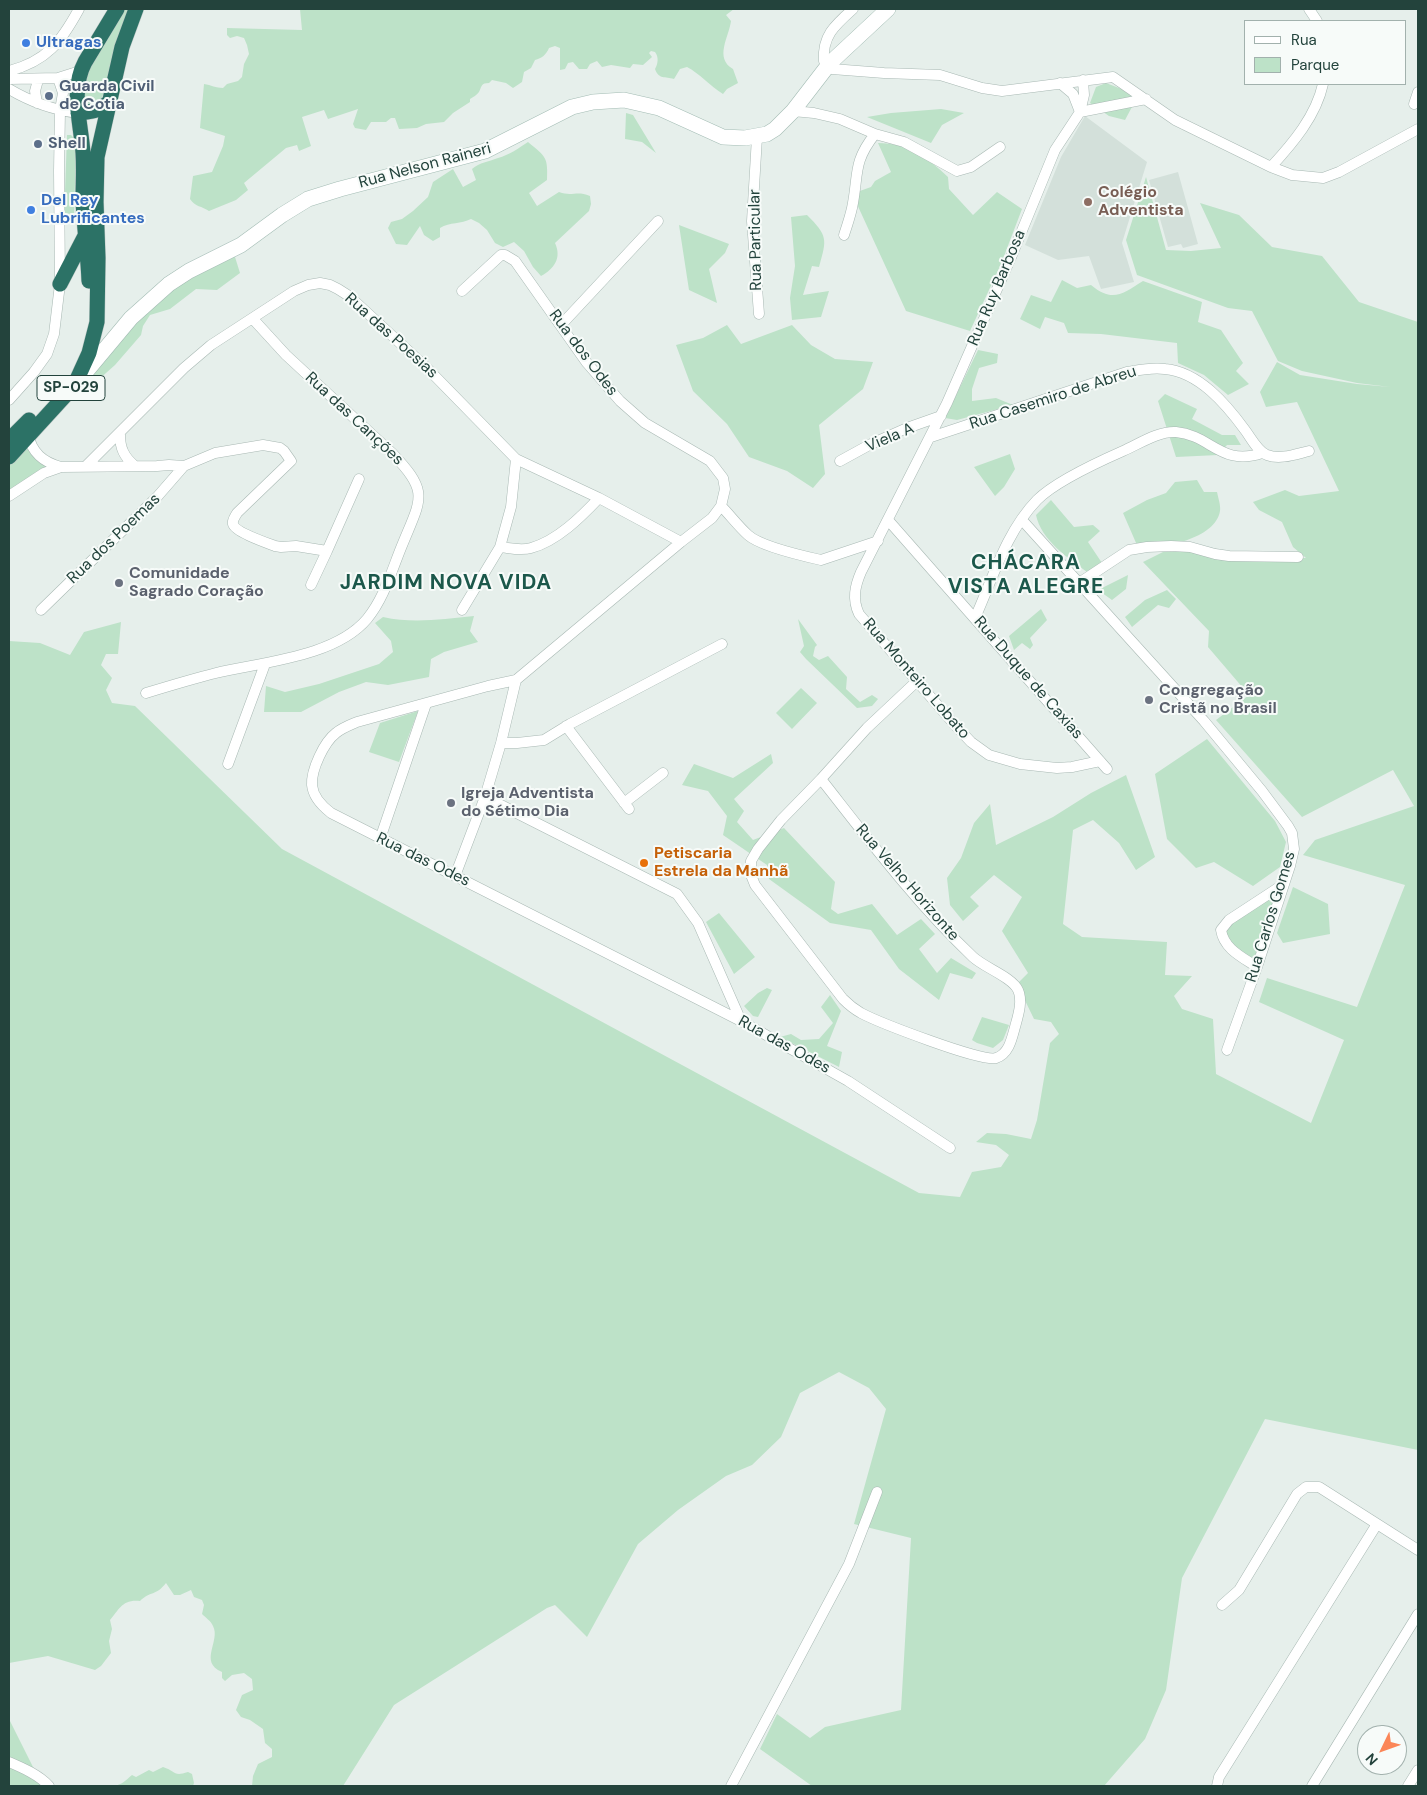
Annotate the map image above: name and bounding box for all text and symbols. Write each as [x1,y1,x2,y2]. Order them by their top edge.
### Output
legend [1244,20,1407,85]
text: Rua [1291,30,1317,50]
place label: Ultragas [36,33,102,53]
marker: Ultragas [20,37,32,49]
text: Parque [1291,55,1339,75]
place label: Guarda Civil de Cotia [59,77,155,115]
marker: Guarda Civil de Cotia [43,90,55,102]
place label: Shell [48,134,86,154]
marker: Shell [32,138,44,150]
street label: Rua Nelson Raineri [357,139,493,193]
place label: Colégio Adventista [1098,183,1184,221]
street label: Rua Particular [746,189,766,291]
place label: Del Rey Lubrificantes [41,191,145,229]
marker: Colégio Adventista [1082,196,1094,208]
marker: Del Rey Lubrificantes [25,204,37,216]
street label: Rua Ruy Barbosa [964,227,1030,349]
street label: Rua das Poesias [340,289,442,383]
street label: Rua dos Odes [544,306,622,400]
street label: Rua Casemiro de Abreu [967,362,1139,434]
street label: Rua das Canções [301,368,407,470]
road number: SP-029 [37,376,105,400]
street label: Viela A [863,419,917,457]
street label: Rua dos Poemas [64,490,164,588]
district label: CHÁCARA VISTA ALEGRE [946,550,1106,600]
place label: Comunidade Sagrado Coração [129,564,264,602]
district label: JARDIM NOVA VIDA [338,570,554,596]
marker: Comunidade Sagrado Coração [113,577,125,589]
street label: Rua Duque de Caxias [969,613,1087,743]
street label: Rua Monteiro Lobato [858,615,974,743]
place label: Congregação Cristã no Brasil [1159,681,1277,719]
marker: Congregação Cristã no Brasil [1143,694,1155,706]
place label: Igreja Adventista do Sétimo Dia [461,784,594,822]
marker: Igreja Adventista do Sétimo Dia [445,797,457,809]
street label: Rua Velho Horizonte [851,821,963,945]
street label: Rua das Odes [373,829,473,891]
place label: Petiscaria Estrela da Manhã [654,844,788,882]
street label: Rua Carlos Gomes [1242,849,1300,985]
marker: Petiscaria Estrela da Manhã [638,857,650,869]
street label: Rua das Odes [735,1012,833,1078]
north arrow [1357,1725,1407,1775]
text: N [1361,1750,1382,1769]

